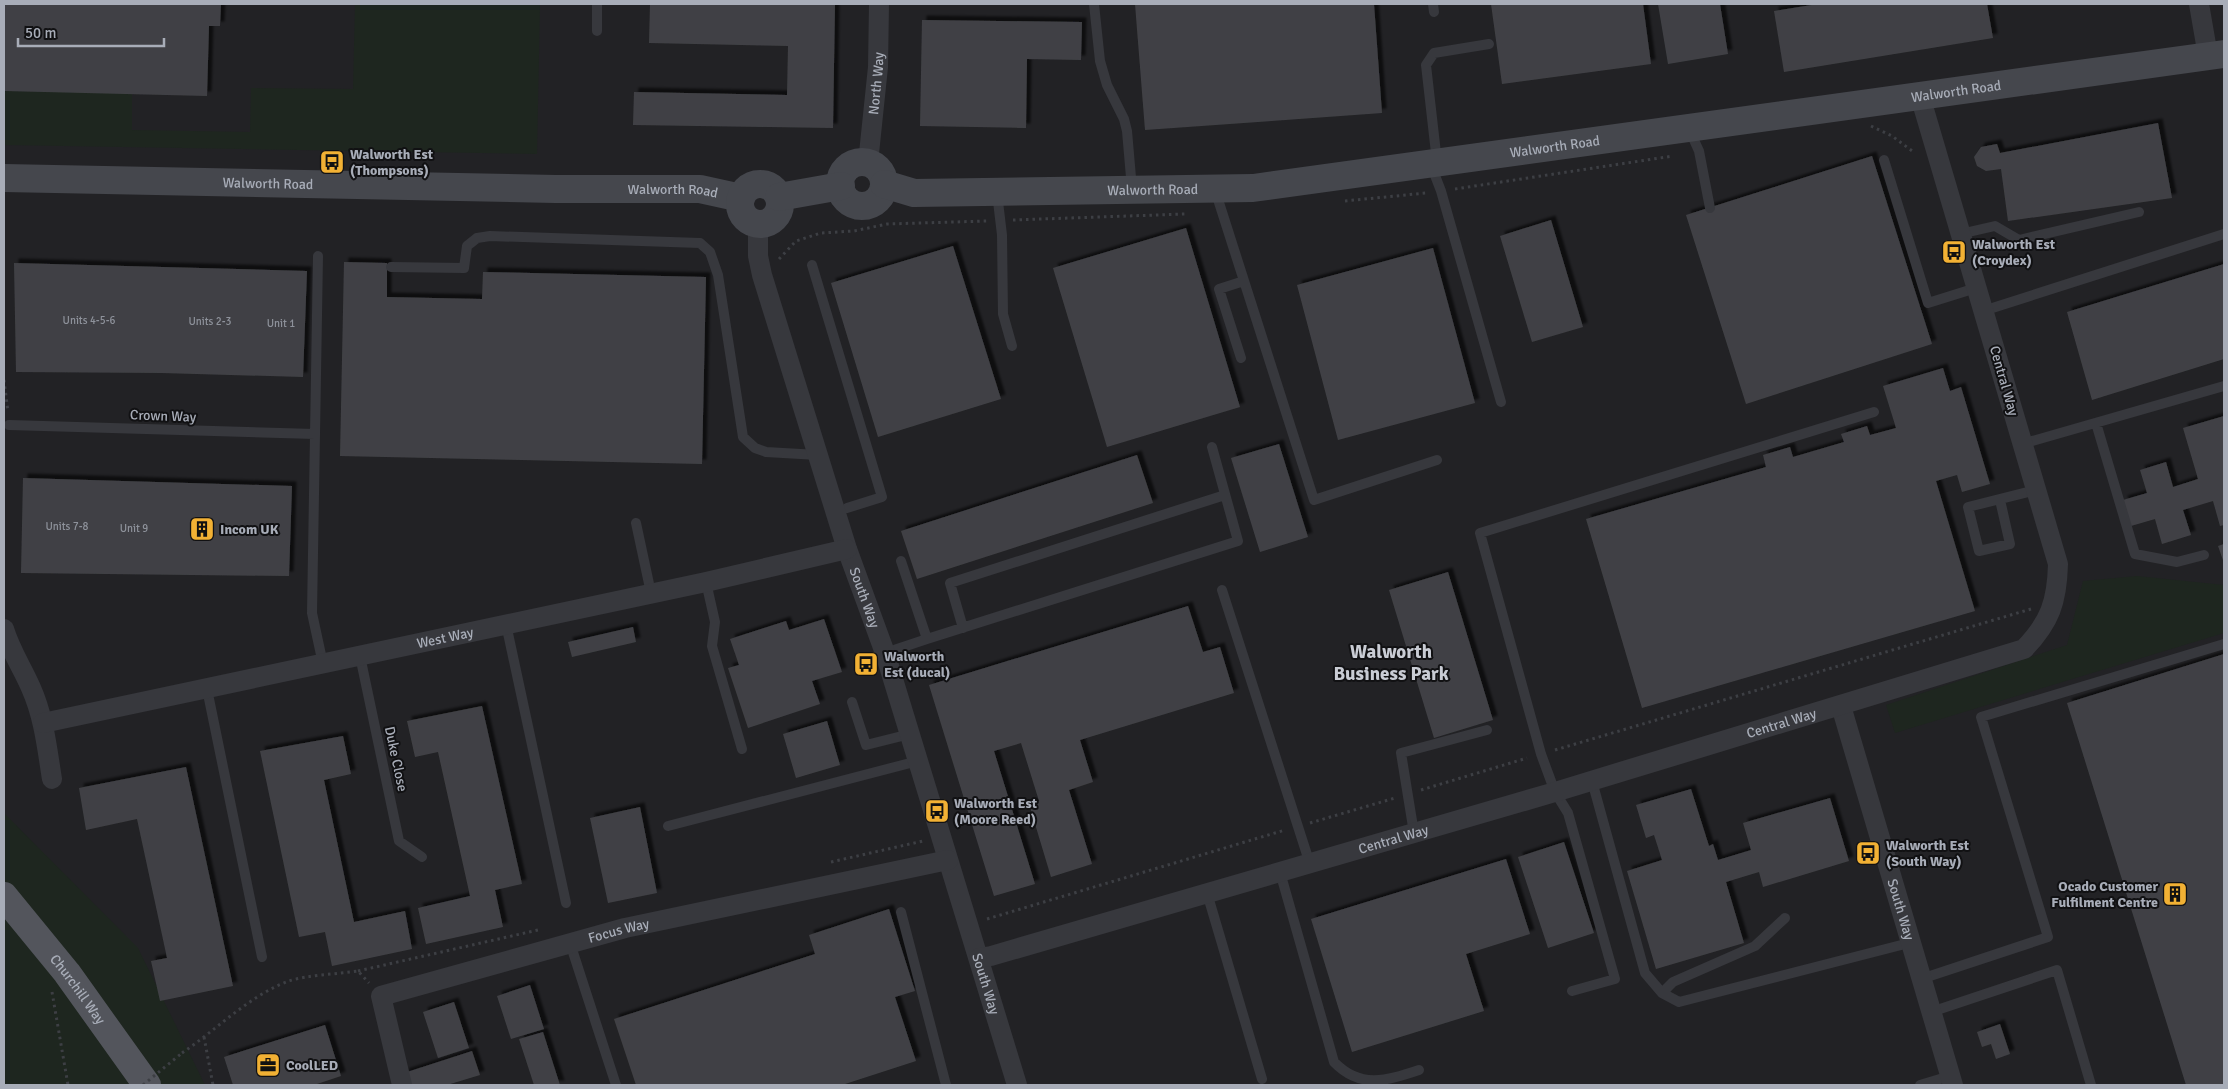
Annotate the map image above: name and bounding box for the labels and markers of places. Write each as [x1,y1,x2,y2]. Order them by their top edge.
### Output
place label: Walworth Est (Thompsons) [350,146,434,179]
bus stop icon: Walworth Est (Thompsons) [319,149,345,175]
place label: Walworth Est (Croydex) [1972,236,2056,269]
bus stop icon: Walworth Est (Croydex) [1941,239,1967,265]
building icon: Incom UK [189,516,215,542]
place label: Incom UK [220,521,279,538]
place label: Walworth Est (ducal) [884,648,950,681]
bus stop icon: Walworth Est (ducal) [853,651,879,677]
place label: Walworth Est (Moore Reed) [954,795,1038,828]
bus stop icon: Walworth Est (Moore Reed) [924,798,950,824]
place label: Walworth Est (South Way) [1886,837,1970,870]
bus stop icon: Walworth Est (South Way) [1855,840,1881,866]
place label: Ocado Customer Fulfilment Centre [2051,878,2158,911]
building icon: Ocado Customer Fulfilment Centre [2162,881,2188,907]
office icon: CoolLED [255,1052,281,1078]
place label: CoolLED [286,1057,338,1074]

